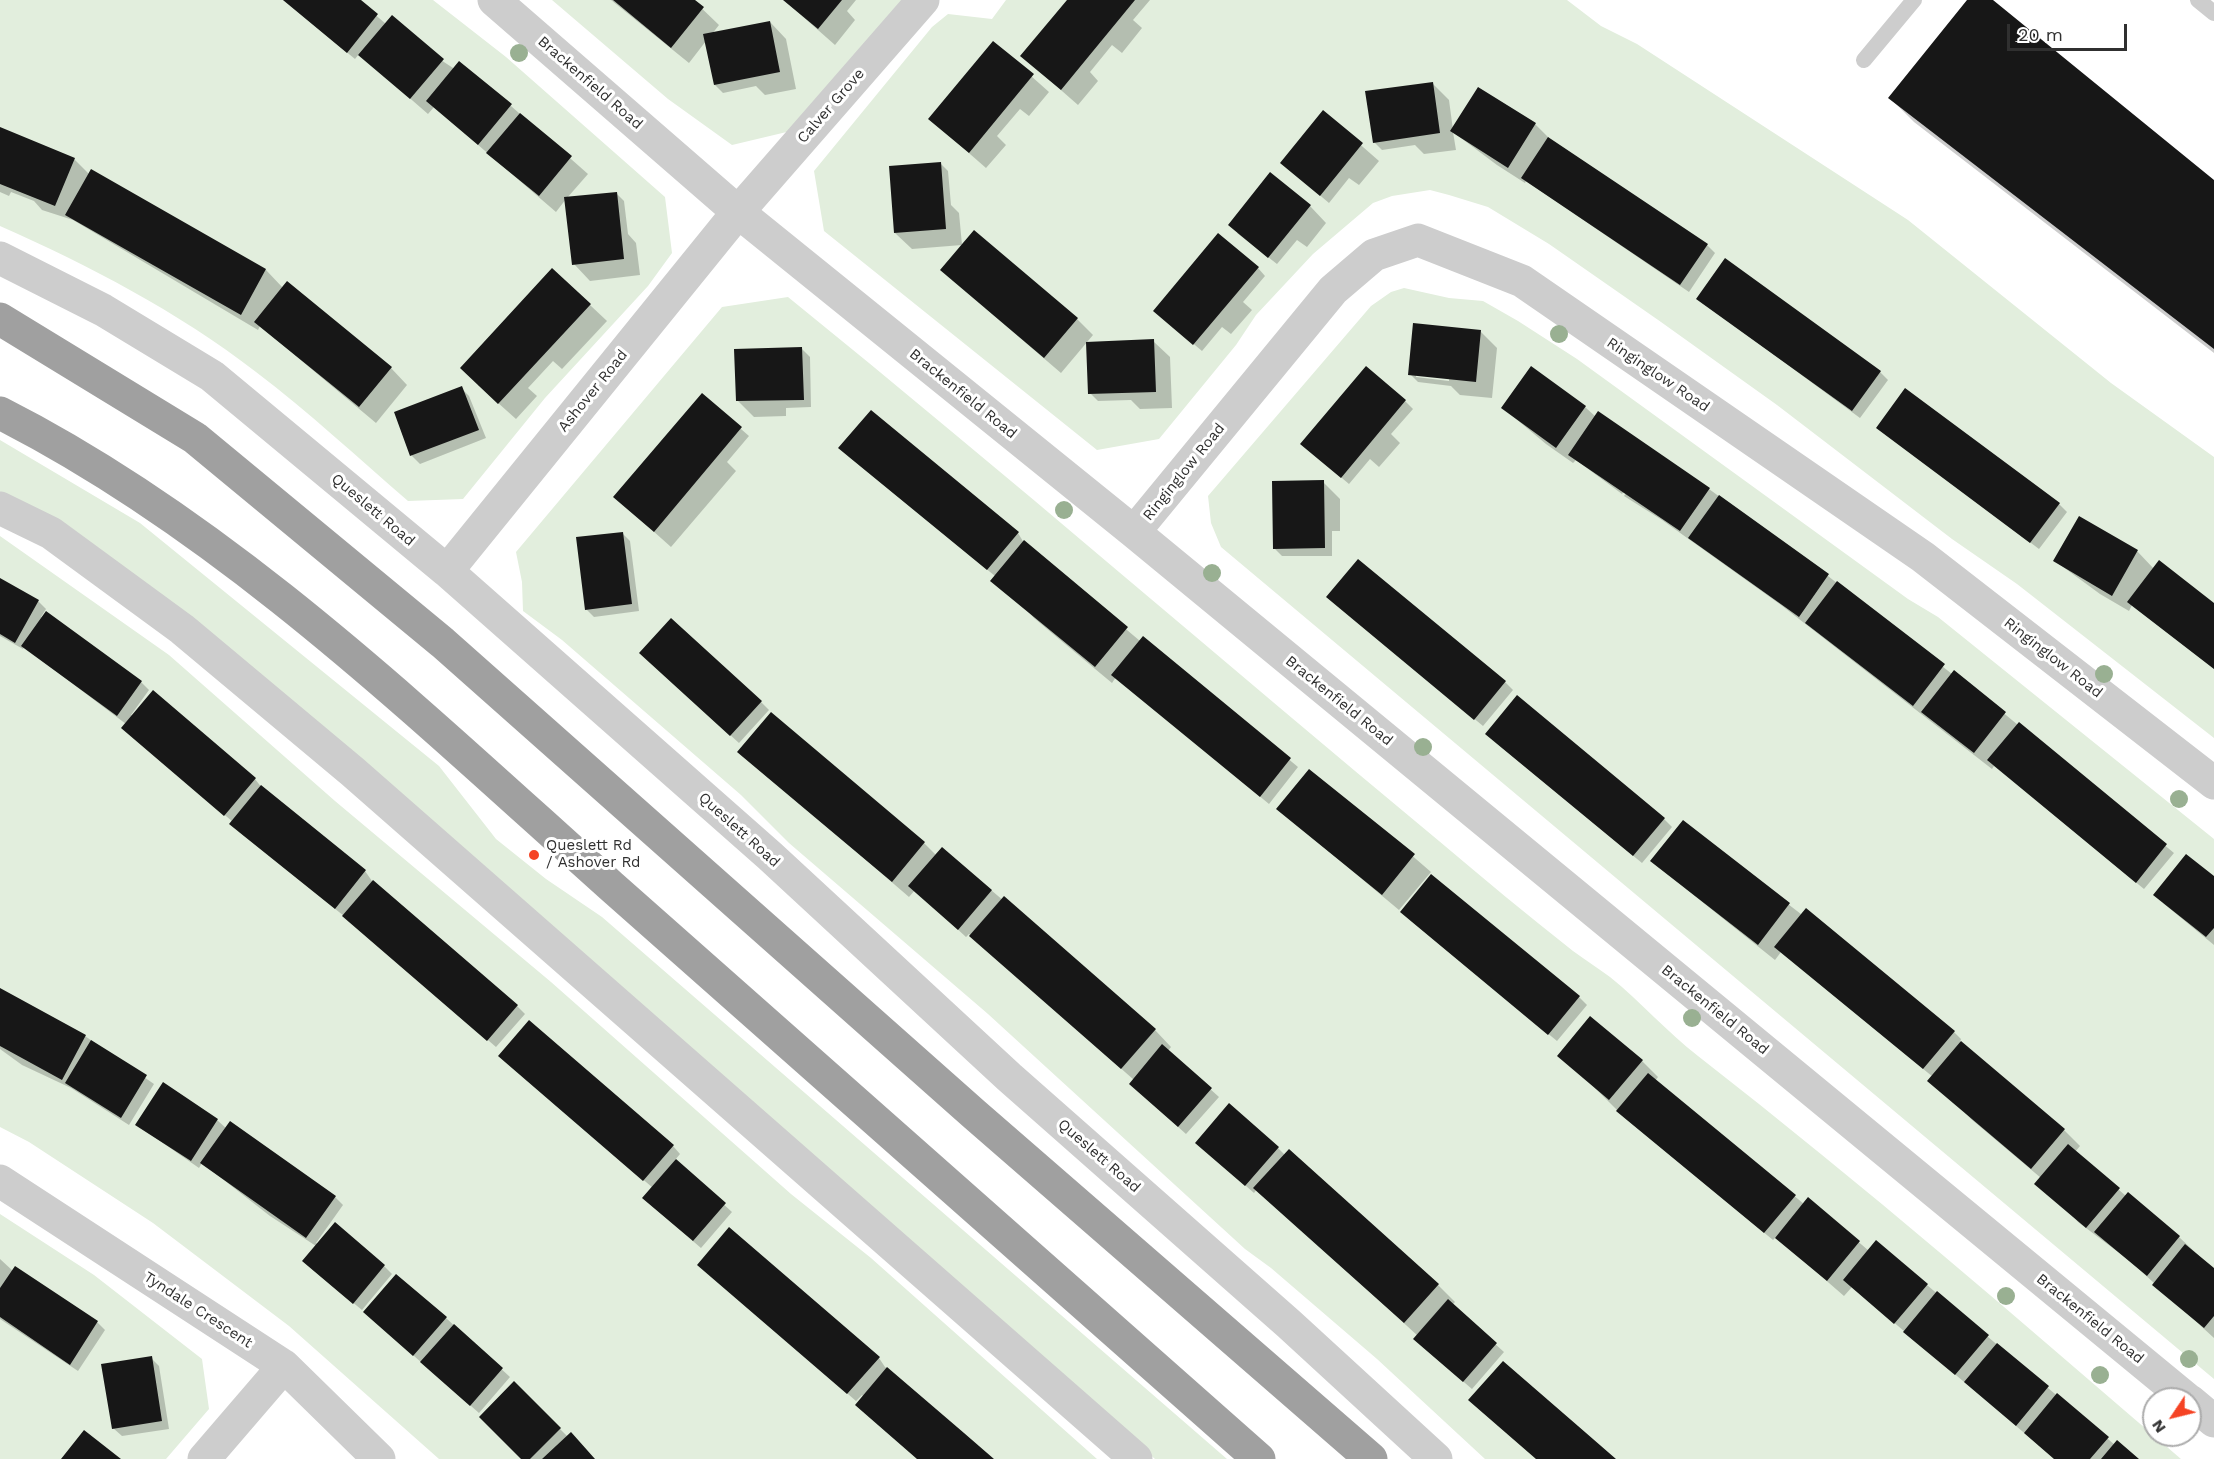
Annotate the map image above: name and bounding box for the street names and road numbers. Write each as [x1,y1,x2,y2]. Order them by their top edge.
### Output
street label: Brackenfield Road [534,33,646,133]
street label: Calver Grove [794,65,868,147]
street label: Ringinglow Road [1603,334,1713,416]
street label: Brackenfield Road [906,345,1020,443]
street label: Ashover Road [554,346,632,436]
street label: Ringinglow Road [1139,420,1229,524]
street label: Queslett Road [328,470,418,550]
street label: Ringinglow Road [2000,614,2106,702]
street label: Brackenfield Road [1282,652,1396,750]
street label: Queslett Road [695,789,783,871]
street label: Brackenfield Road [1658,961,1772,1059]
street label: Queslett Road [1054,1115,1144,1197]
street label: Tyndale Crescent [140,1268,256,1352]
street label: Brackenfield Road [2033,1270,2147,1368]

